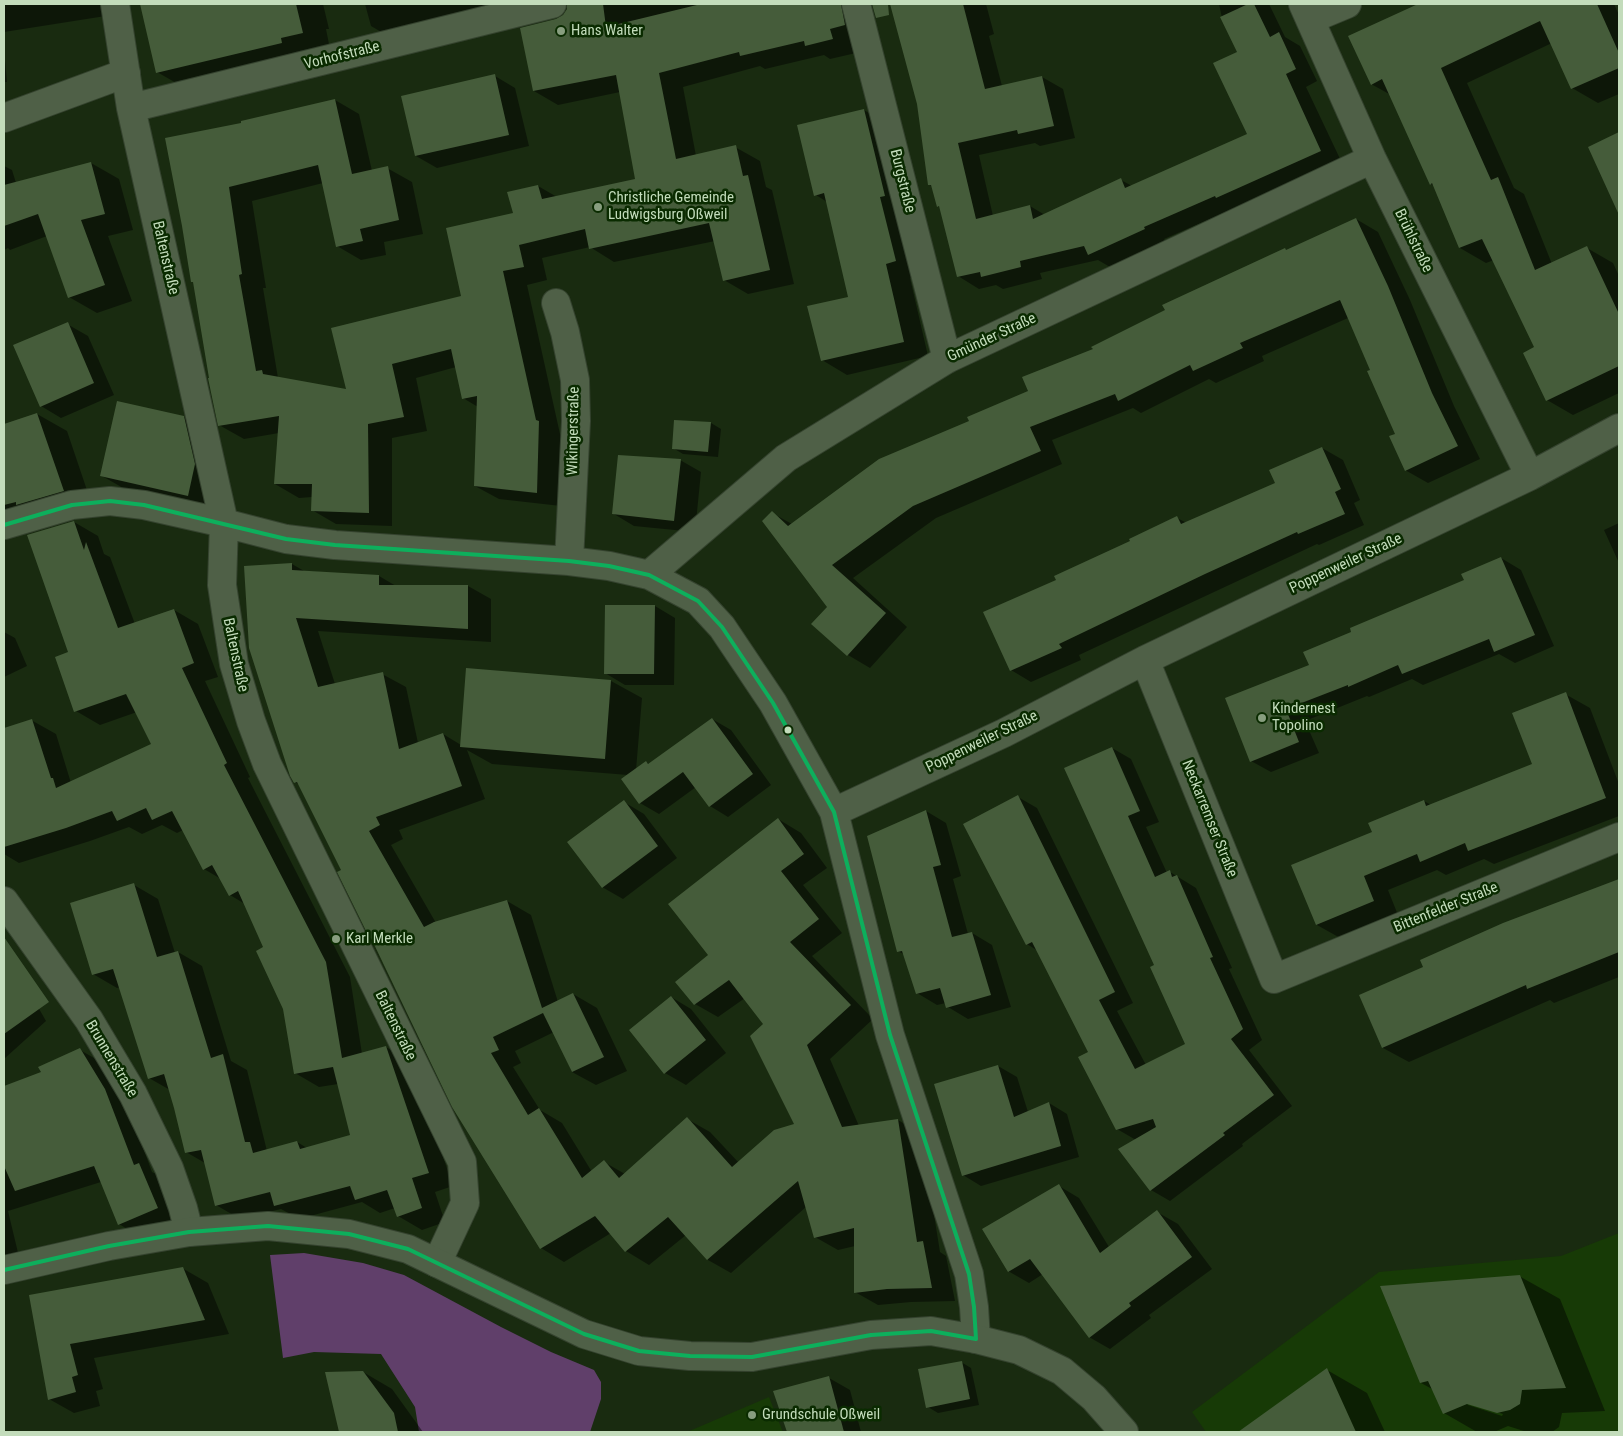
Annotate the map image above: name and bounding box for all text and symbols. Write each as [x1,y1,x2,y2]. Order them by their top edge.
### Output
place label: Hans Walter [571,22,643,40]
marker: Hans Walter [555,25,567,37]
street label: Vorhofstraße [302,38,382,74]
street label: Burgstraße [885,147,919,215]
place label: Christliche Gemeinde Ludwigsburg Oßweil [608,189,734,224]
marker: Christliche Gemeinde Ludwigsburg Oßweil [592,201,604,213]
street label: Brühlstraße [1390,206,1436,276]
street label: Baltenstraße [148,219,182,297]
street label: Gmünder Straße [945,310,1039,366]
street label: Wikingerstraße [564,386,584,476]
street label: Poppenweiler Straße [1287,530,1405,598]
street label: Baltenstraße [218,616,252,694]
place label: Kindernest Topolino [1272,700,1336,735]
street label: Poppenweiler Straße [923,707,1041,777]
marker: Kindernest Topolino [1256,712,1268,724]
unlabelled marker [783,725,793,735]
street label: Neckarremser Straße [1177,758,1241,880]
street label: Bittenfelder Straße [1391,879,1501,937]
place label: Karl Merkle [346,930,413,948]
marker: Karl Merkle [330,933,342,945]
street label: Baltenstraße [370,988,420,1064]
street label: Brunnenstraße [81,1017,141,1101]
place label: Grundschule Oßweil [762,1406,880,1424]
marker: Grundschule Oßweil [746,1409,758,1421]

